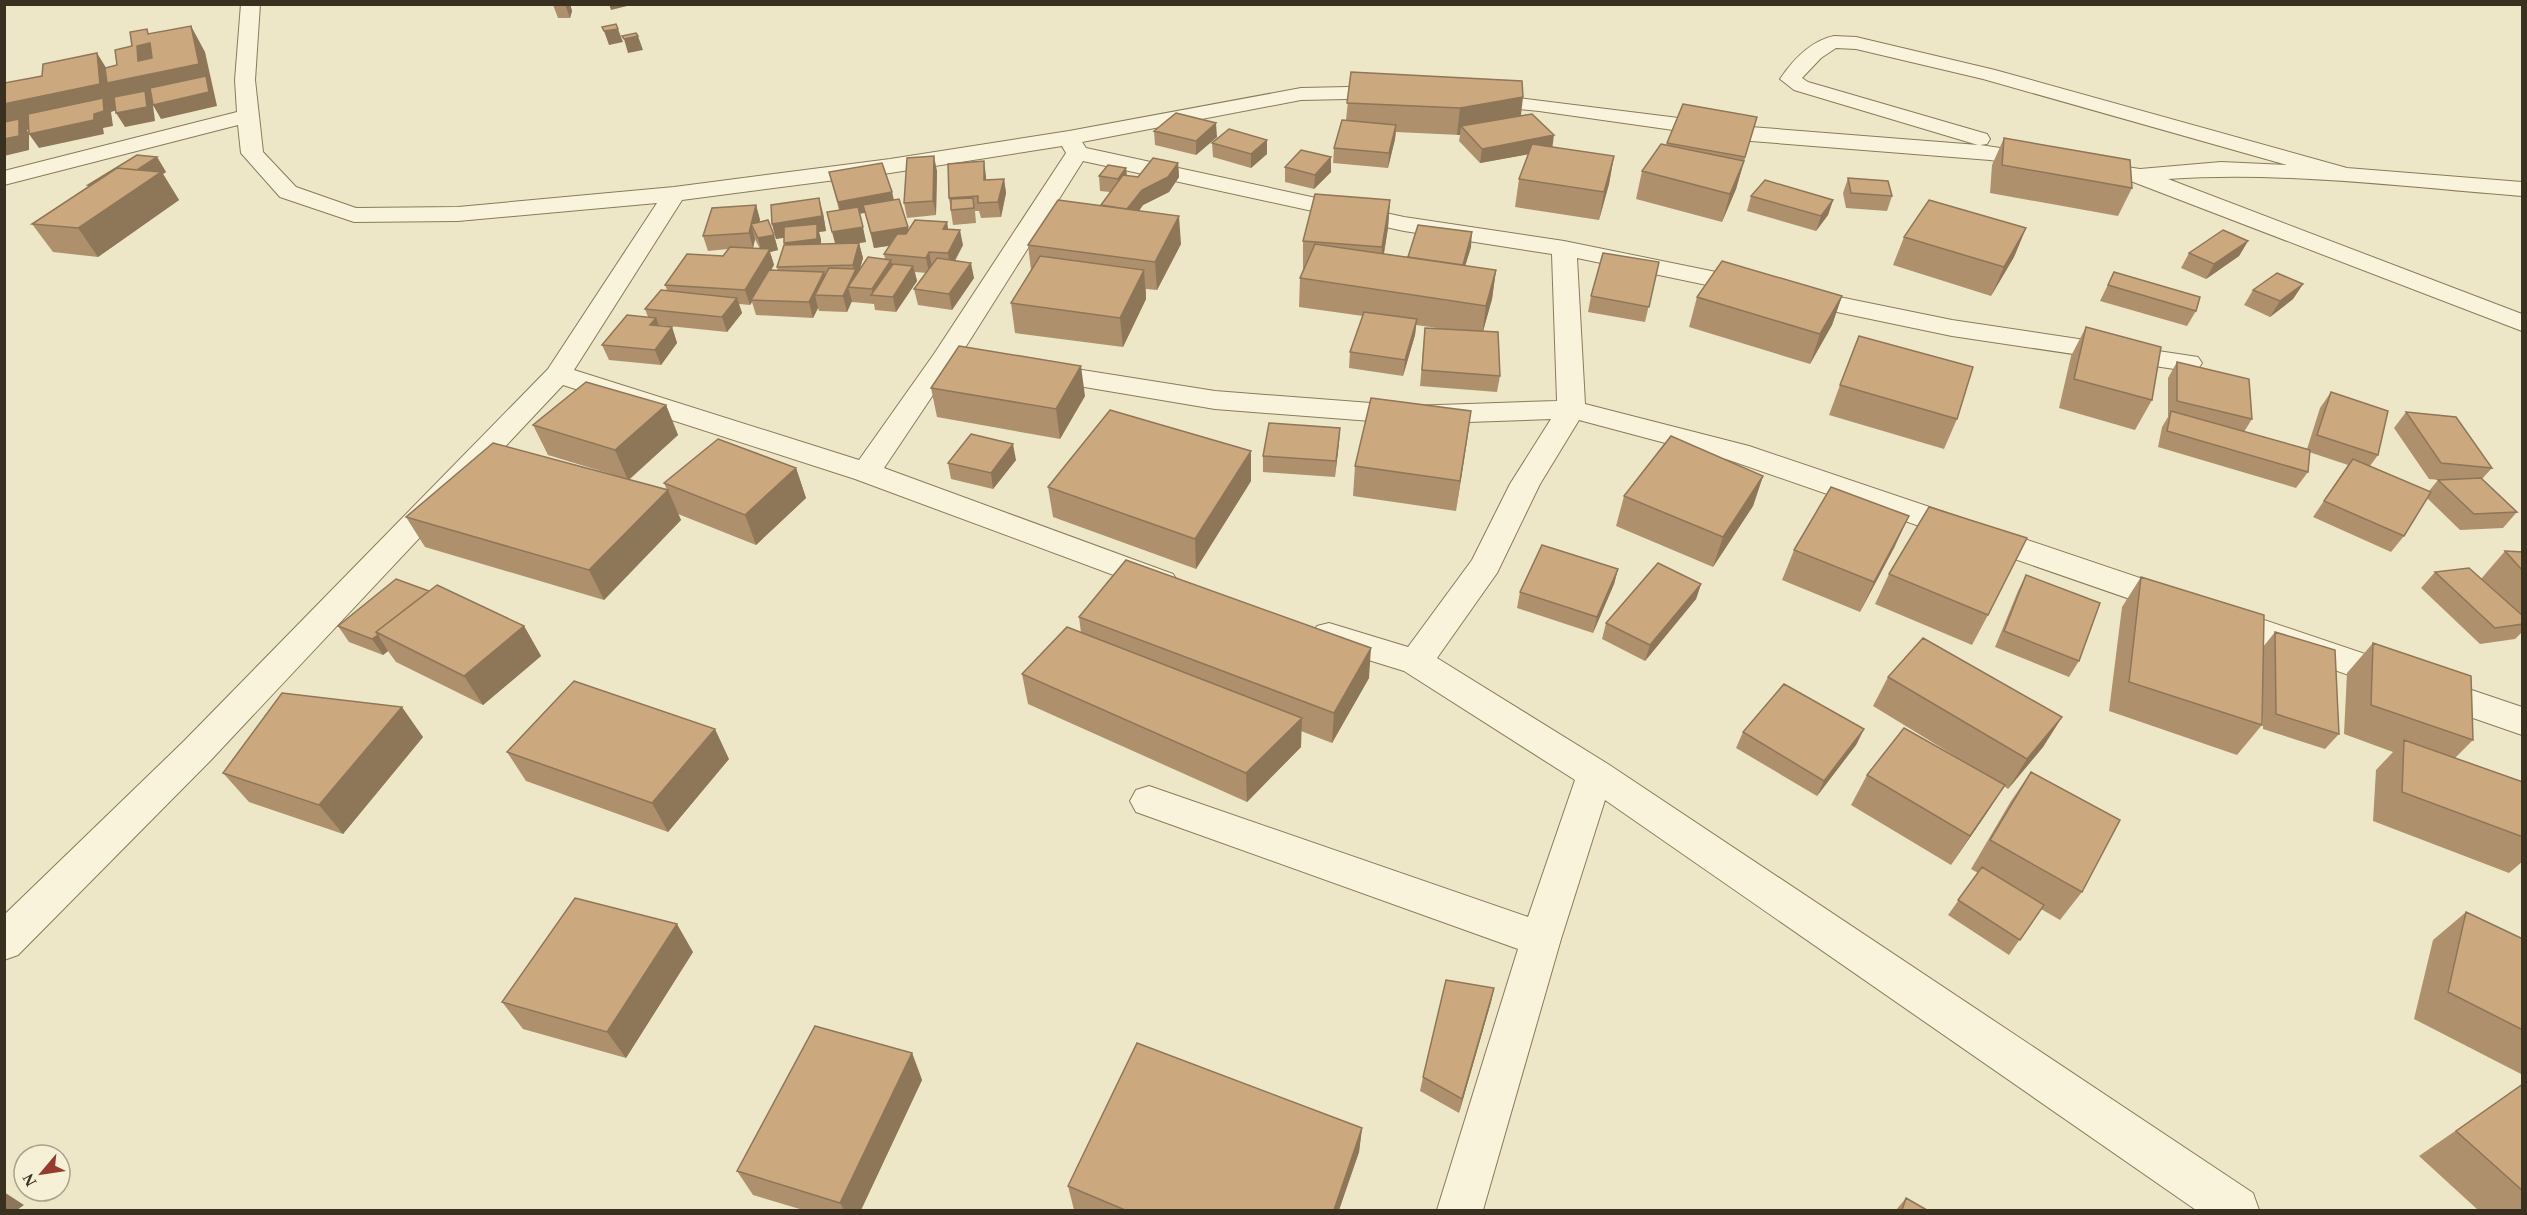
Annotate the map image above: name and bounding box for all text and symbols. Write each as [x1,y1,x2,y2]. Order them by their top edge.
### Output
north arrow [12,1143,72,1203]
text: N [19,1170,40,1189]

